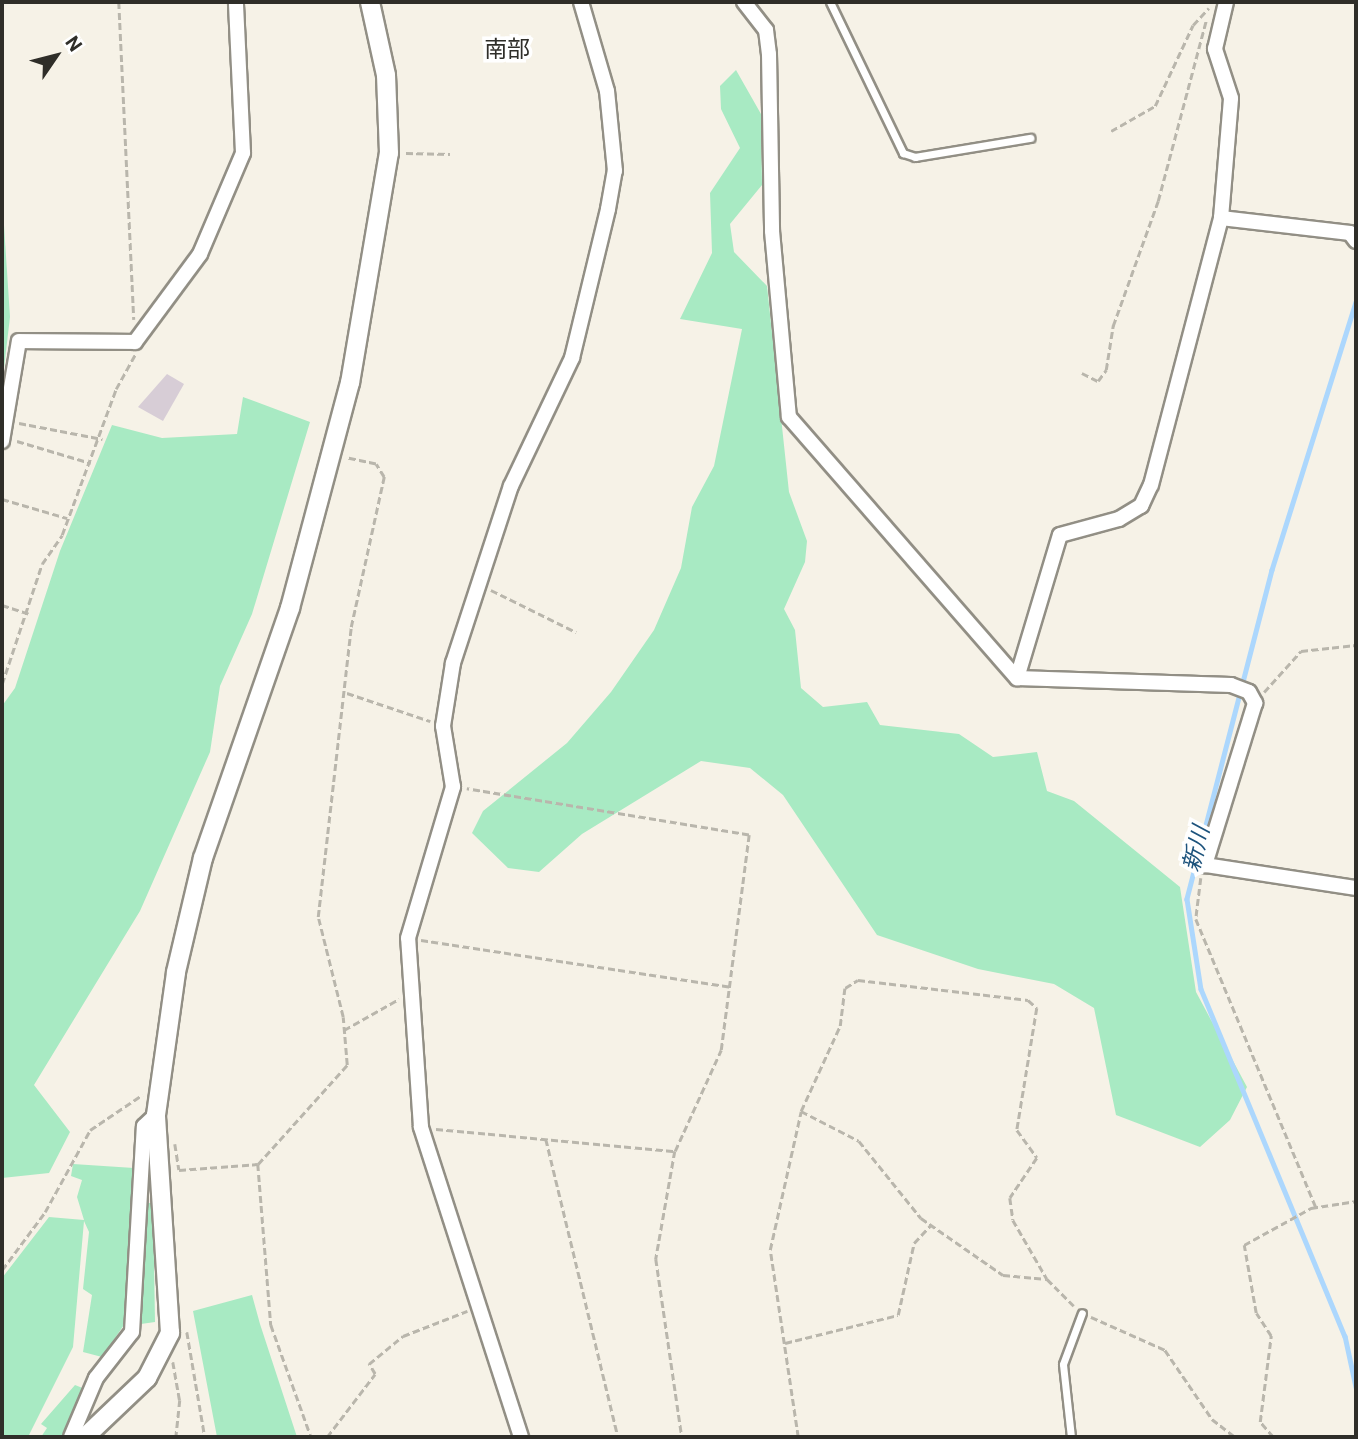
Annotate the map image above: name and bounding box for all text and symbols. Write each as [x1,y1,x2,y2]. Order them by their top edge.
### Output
north arrow [21,21,91,91]
text: N [60,32,87,56]
district label: 南部 [484,36,530,64]
water label: 新川 [1178,823,1216,875]

